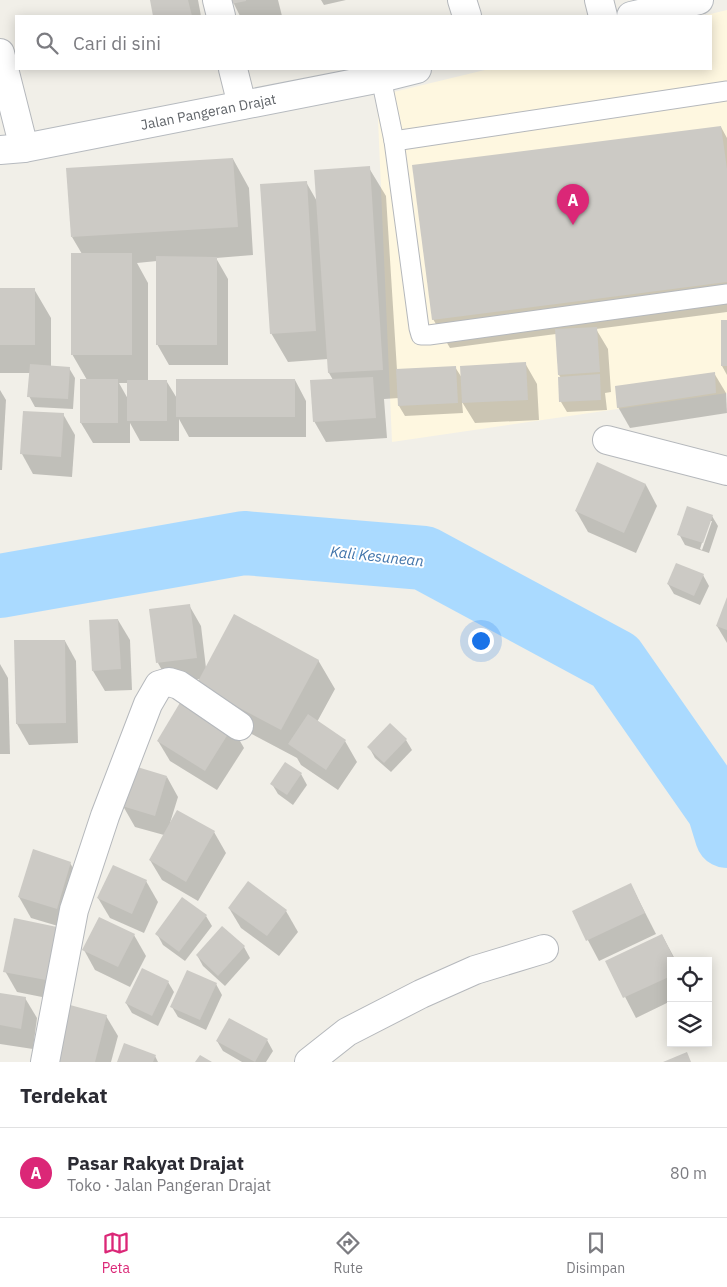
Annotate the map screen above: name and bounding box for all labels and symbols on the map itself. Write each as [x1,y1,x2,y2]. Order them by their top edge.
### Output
street label: Jalan Pangeran Drajat [139,90,278,134]
pin: A [557,184,589,225]
water label: Kali Kesunean [329,542,425,570]
your location [468,628,494,654]

